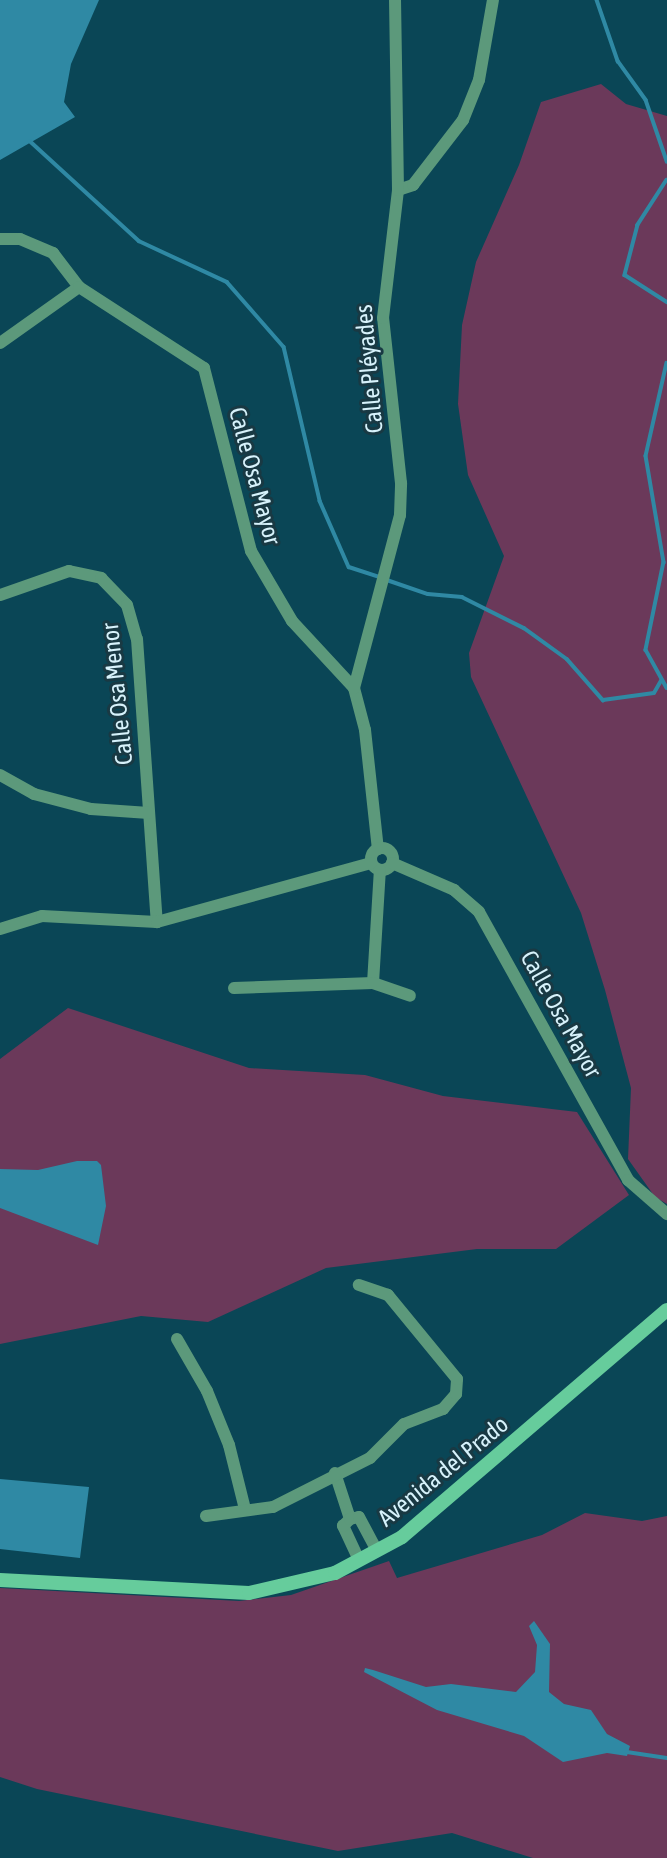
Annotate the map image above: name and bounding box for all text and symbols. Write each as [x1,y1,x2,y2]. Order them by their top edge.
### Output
street label: Calle Pléyades [349,304,389,434]
street label: Calle Osa Mayor [223,404,287,548]
street label: Calle Osa Menor [95,622,139,766]
street label: Calle Osa Mayor [514,945,608,1083]
street label: Avenida del Prado [372,1410,514,1532]

